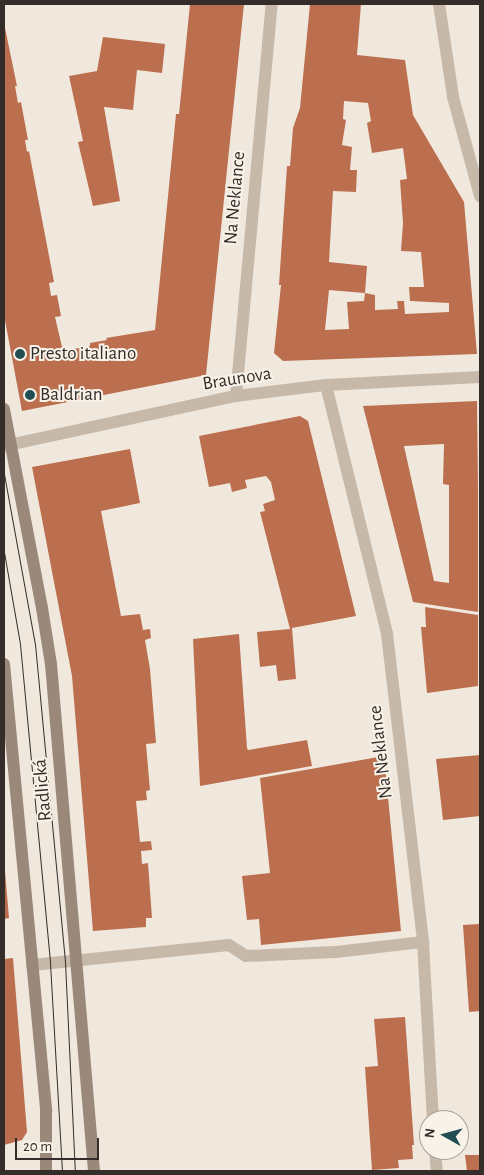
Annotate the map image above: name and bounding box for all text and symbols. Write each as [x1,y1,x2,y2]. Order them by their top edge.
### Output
street label: Na Neklance [220,150,250,246]
place label: Presto italiano [30,343,136,365]
marker: Presto italiano [14,348,26,360]
street label: Braunova [201,362,273,396]
place label: Baldrian [40,384,103,406]
marker: Baldrian [24,389,36,401]
street label: Na Neklance [364,704,398,800]
street label: Radlická [29,758,57,822]
north arrow [419,1110,469,1160]
scale bar [18,1128,101,1160]
text: N [423,1128,438,1139]
text: 20 m [23,1139,52,1154]

